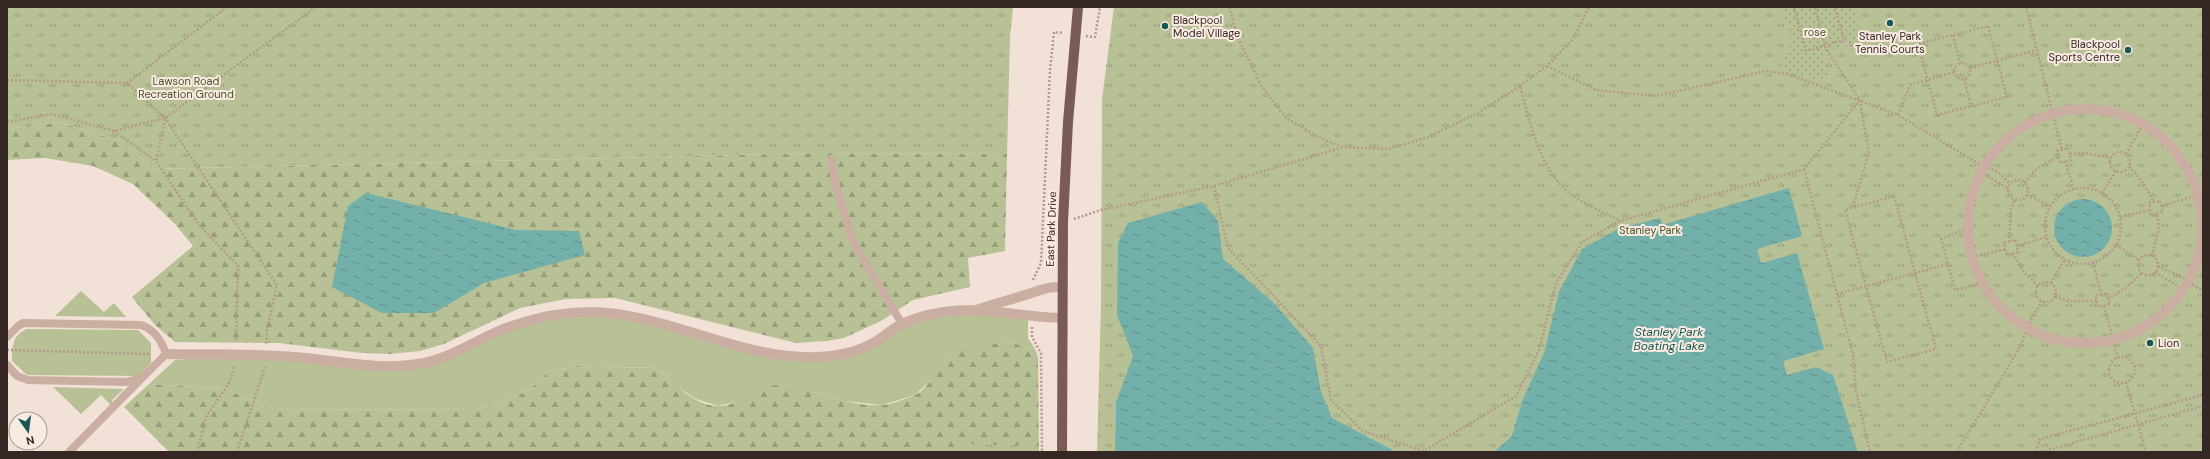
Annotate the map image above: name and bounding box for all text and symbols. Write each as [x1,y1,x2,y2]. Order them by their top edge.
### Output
place label: Blackpool Model Village [1173,13,1240,40]
marker: Stanley Park Tennis Courts [1885,18,1895,28]
marker: Blackpool Model Village [1160,21,1170,31]
park label: rose [1804,25,1826,39]
place label: Stanley Park Tennis Courts [1855,29,1925,56]
place label: Blackpool Sports Centre [2049,37,2120,64]
marker: Blackpool Sports Centre [2123,45,2133,55]
park label: Lawson Road Recreation Ground [138,74,234,101]
street label: East Park Drive [1043,191,1059,267]
park label: Stanley Park [1619,223,1682,237]
water label: Stanley Park Boating Lake [1633,324,1705,354]
place label: Lion [2158,336,2179,350]
marker: Lion [2145,338,2155,348]
north arrow [8,411,48,451]
text: N [25,433,36,448]

